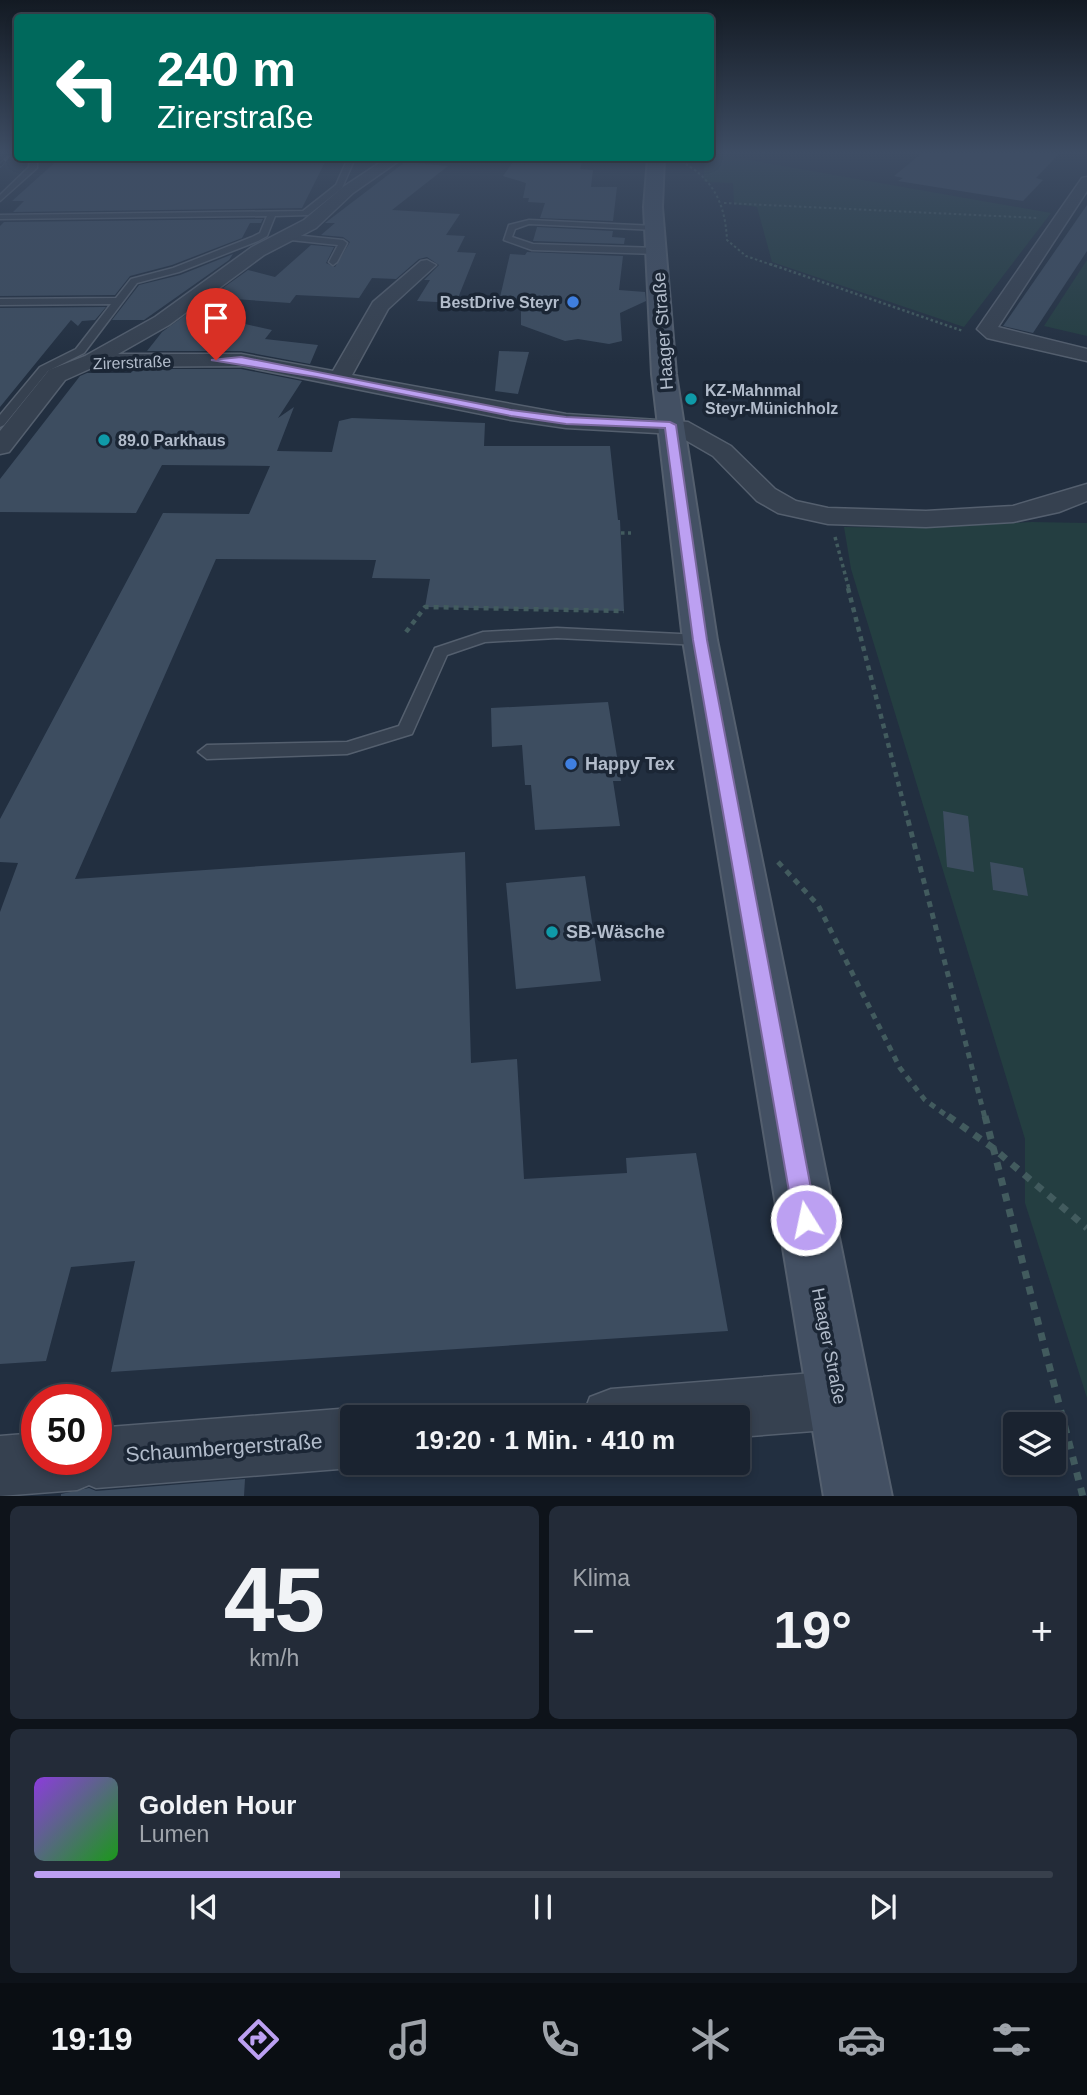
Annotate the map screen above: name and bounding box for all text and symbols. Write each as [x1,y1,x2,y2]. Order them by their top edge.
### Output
icon: left [42,42,133,133]
text: 240 m [157,42,296,96]
text: Zirerstraße [157,99,313,135]
street label: Haager Straße [649,271,677,391]
pin [186,288,246,360]
place label: BestDrive Steyr [440,294,559,311]
marker: BestDrive Steyr [565,294,581,310]
icon: arrive [197,299,235,337]
street label: Zirerstraße [93,353,172,372]
place label: KZ-Mahnmal Steyr-Münichholz [705,382,838,417]
marker: KZ-Mahnmal Steyr-Münichholz [683,391,699,407]
marker: 89.0 Parkhaus [96,432,112,448]
place label: 89.0 Parkhaus [118,432,226,449]
place label: Happy Tex [585,754,675,774]
marker: Happy Tex [563,756,579,772]
place label: SB-Wäsche [566,922,665,942]
marker: SB-Wäsche [544,924,560,940]
position arrow [769,1183,843,1257]
street label: Haager Straße [808,1286,850,1406]
speed limit sign: 50 [21,1384,112,1475]
map controls [1003,1412,1066,1475]
button: layers [1003,1412,1066,1475]
text: 19:20 · 1 Min. · 410 m [415,1425,675,1455]
street label: Schaumbergerstraße [125,1429,323,1466]
text: 45 [224,1549,325,1650]
text: Klima [573,1565,630,1591]
text: 19° [773,1601,852,1659]
text: − [573,1610,595,1652]
text: + [1031,1610,1053,1652]
text: km/h [249,1645,299,1671]
text: Golden Hour [139,1790,296,1820]
text: Lumen [139,1821,209,1847]
icon: previous [185,1888,223,1926]
icon: pause [524,1888,562,1926]
icon: next [864,1888,902,1926]
icon: directions [234,2015,283,2064]
icon: music [385,2015,434,2064]
icon: phone [535,2015,584,2064]
icon: climate [686,2015,735,2064]
icon: car [837,2015,886,2064]
icon: filters [987,2015,1036,2064]
text: 19:19 [51,2021,133,2057]

